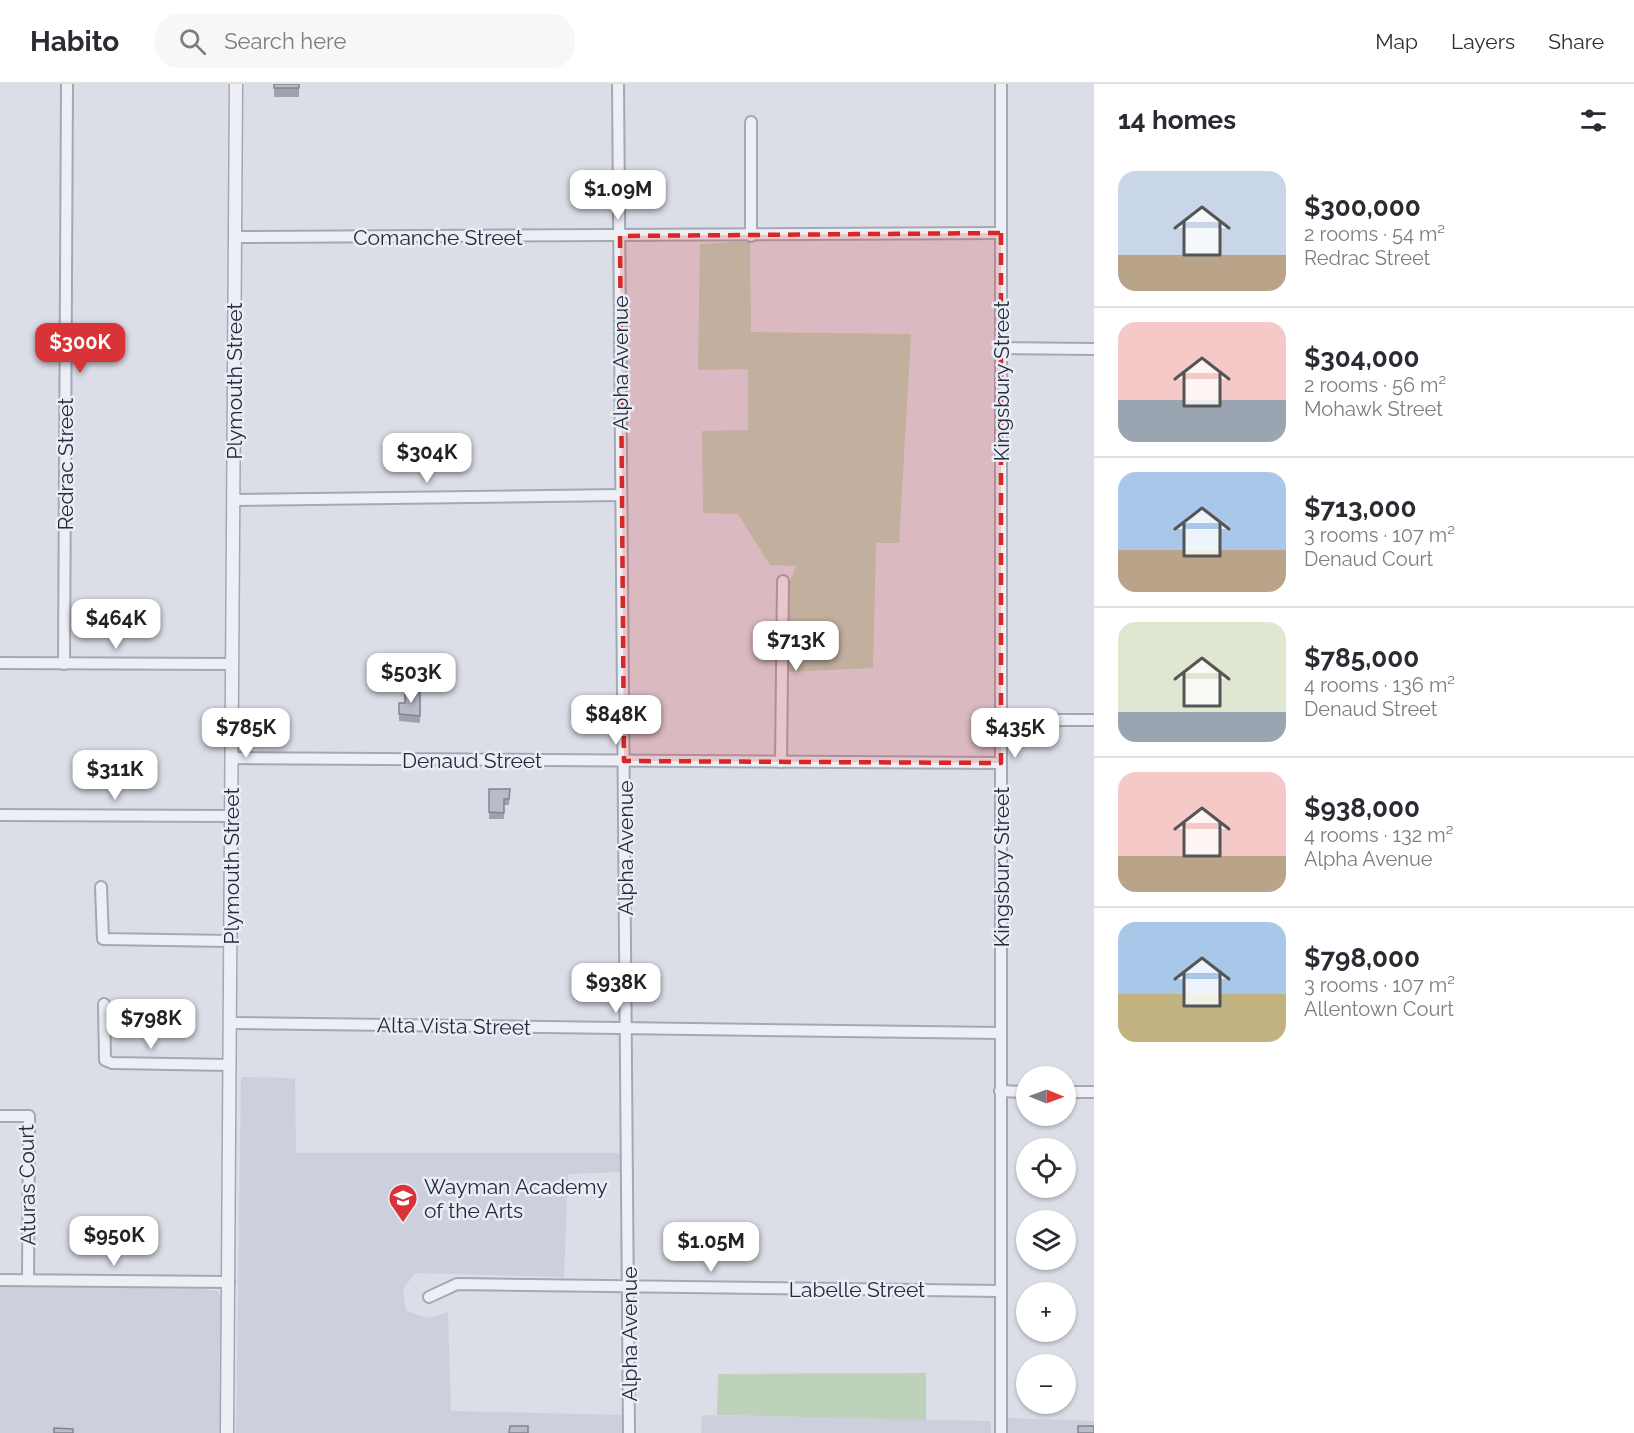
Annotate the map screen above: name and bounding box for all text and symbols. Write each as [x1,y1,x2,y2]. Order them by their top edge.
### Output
search box [155,14,575,68]
text: Habito [30,25,119,58]
icon: search [176,25,209,58]
text: Search here [224,28,346,54]
text: Map [1375,29,1418,54]
text: Layers [1451,29,1515,54]
text: Share [1548,29,1604,54]
icon: filters [1577,104,1610,137]
text: 14 homes [1118,105,1236,135]
pin: $1.09M [569,170,667,221]
text: $1.09M [584,177,652,201]
text: $300,000 [1304,192,1421,222]
icon: home [1166,195,1238,267]
text: 2 rooms · 54 m² [1304,222,1445,246]
street label: Comanche Street [353,225,523,250]
text: Redrac Street [1304,246,1430,270]
street label: Alpha Avenue [608,296,633,430]
street label: Kingsbury Street [989,301,1014,461]
street label: Plymouth Street [222,303,247,459]
pin: $300K [38,323,122,374]
text: $300K [49,330,111,354]
text: $304,000 [1304,343,1420,373]
icon: home [1166,346,1238,418]
text: 2 rooms · 56 m² [1304,373,1446,397]
text: Mohawk Street [1304,397,1443,421]
street label: Redrac Street [53,398,78,530]
pin: $304K [385,433,469,484]
text: $304K [397,440,457,464]
text: $713,000 [1304,493,1416,523]
icon: home [1166,496,1238,568]
text: 3 rooms · 107 m² [1304,523,1455,547]
text: Denaud Court [1304,547,1433,571]
pin: $464K [74,599,158,650]
text: $464K [85,606,147,630]
pin: $713K [754,621,838,672]
text: $713K [767,628,825,652]
text: $785,000 [1304,643,1419,673]
icon: home [1166,646,1238,718]
pin: $503K [369,653,453,704]
text: $503K [381,660,441,684]
text: 4 rooms · 136 m² [1304,673,1455,697]
pin: $848K [574,695,658,746]
text: Denaud Street [1304,697,1437,721]
text: $848K [585,702,647,726]
pin: $785K [204,708,288,759]
pin: $435K [973,708,1057,759]
text: $785K [216,715,276,739]
text: $435K [985,715,1045,739]
street label: Denaud Street [402,748,542,773]
pin: $311K [73,750,157,801]
text: $311K [87,757,143,781]
street label: Alpha Avenue [613,781,638,915]
street label: Kingsbury Street [989,787,1014,947]
street label: Plymouth Street [219,788,244,944]
text: $938,000 [1304,793,1420,823]
icon: home [1166,796,1238,868]
text: 4 rooms · 132 m² [1304,823,1453,847]
text: Alpha Avenue [1304,847,1433,871]
text: $798,000 [1304,943,1420,973]
icon: home [1166,946,1238,1018]
pin: $938K [574,963,658,1014]
text: $938K [585,970,647,994]
text: 3 rooms · 107 m² [1304,973,1455,997]
text: Allentown Court [1304,997,1454,1021]
pin: $798K [109,999,193,1050]
text: $798K [120,1006,182,1030]
street label: Alta Vista Street [377,1012,531,1040]
north arrow [1016,1066,1076,1126]
map controls [1016,1066,1076,1414]
street label: Aturas Court [13,1124,41,1246]
button: locate [1016,1138,1076,1198]
place label: Wayman Academy of the Arts [424,1174,608,1223]
school or university icon: Wayman Academy of the Arts [387,1182,419,1224]
button: layers [1016,1210,1076,1270]
pin: $950K [72,1216,156,1267]
pin: $1.05M [662,1222,760,1273]
text: $950K [83,1223,145,1247]
text: $1.05M [677,1229,745,1253]
street label: Alpha Avenue [617,1267,642,1401]
street label: Labelle Street [789,1277,925,1302]
button: + [1016,1282,1076,1342]
button: − [1016,1354,1076,1414]

